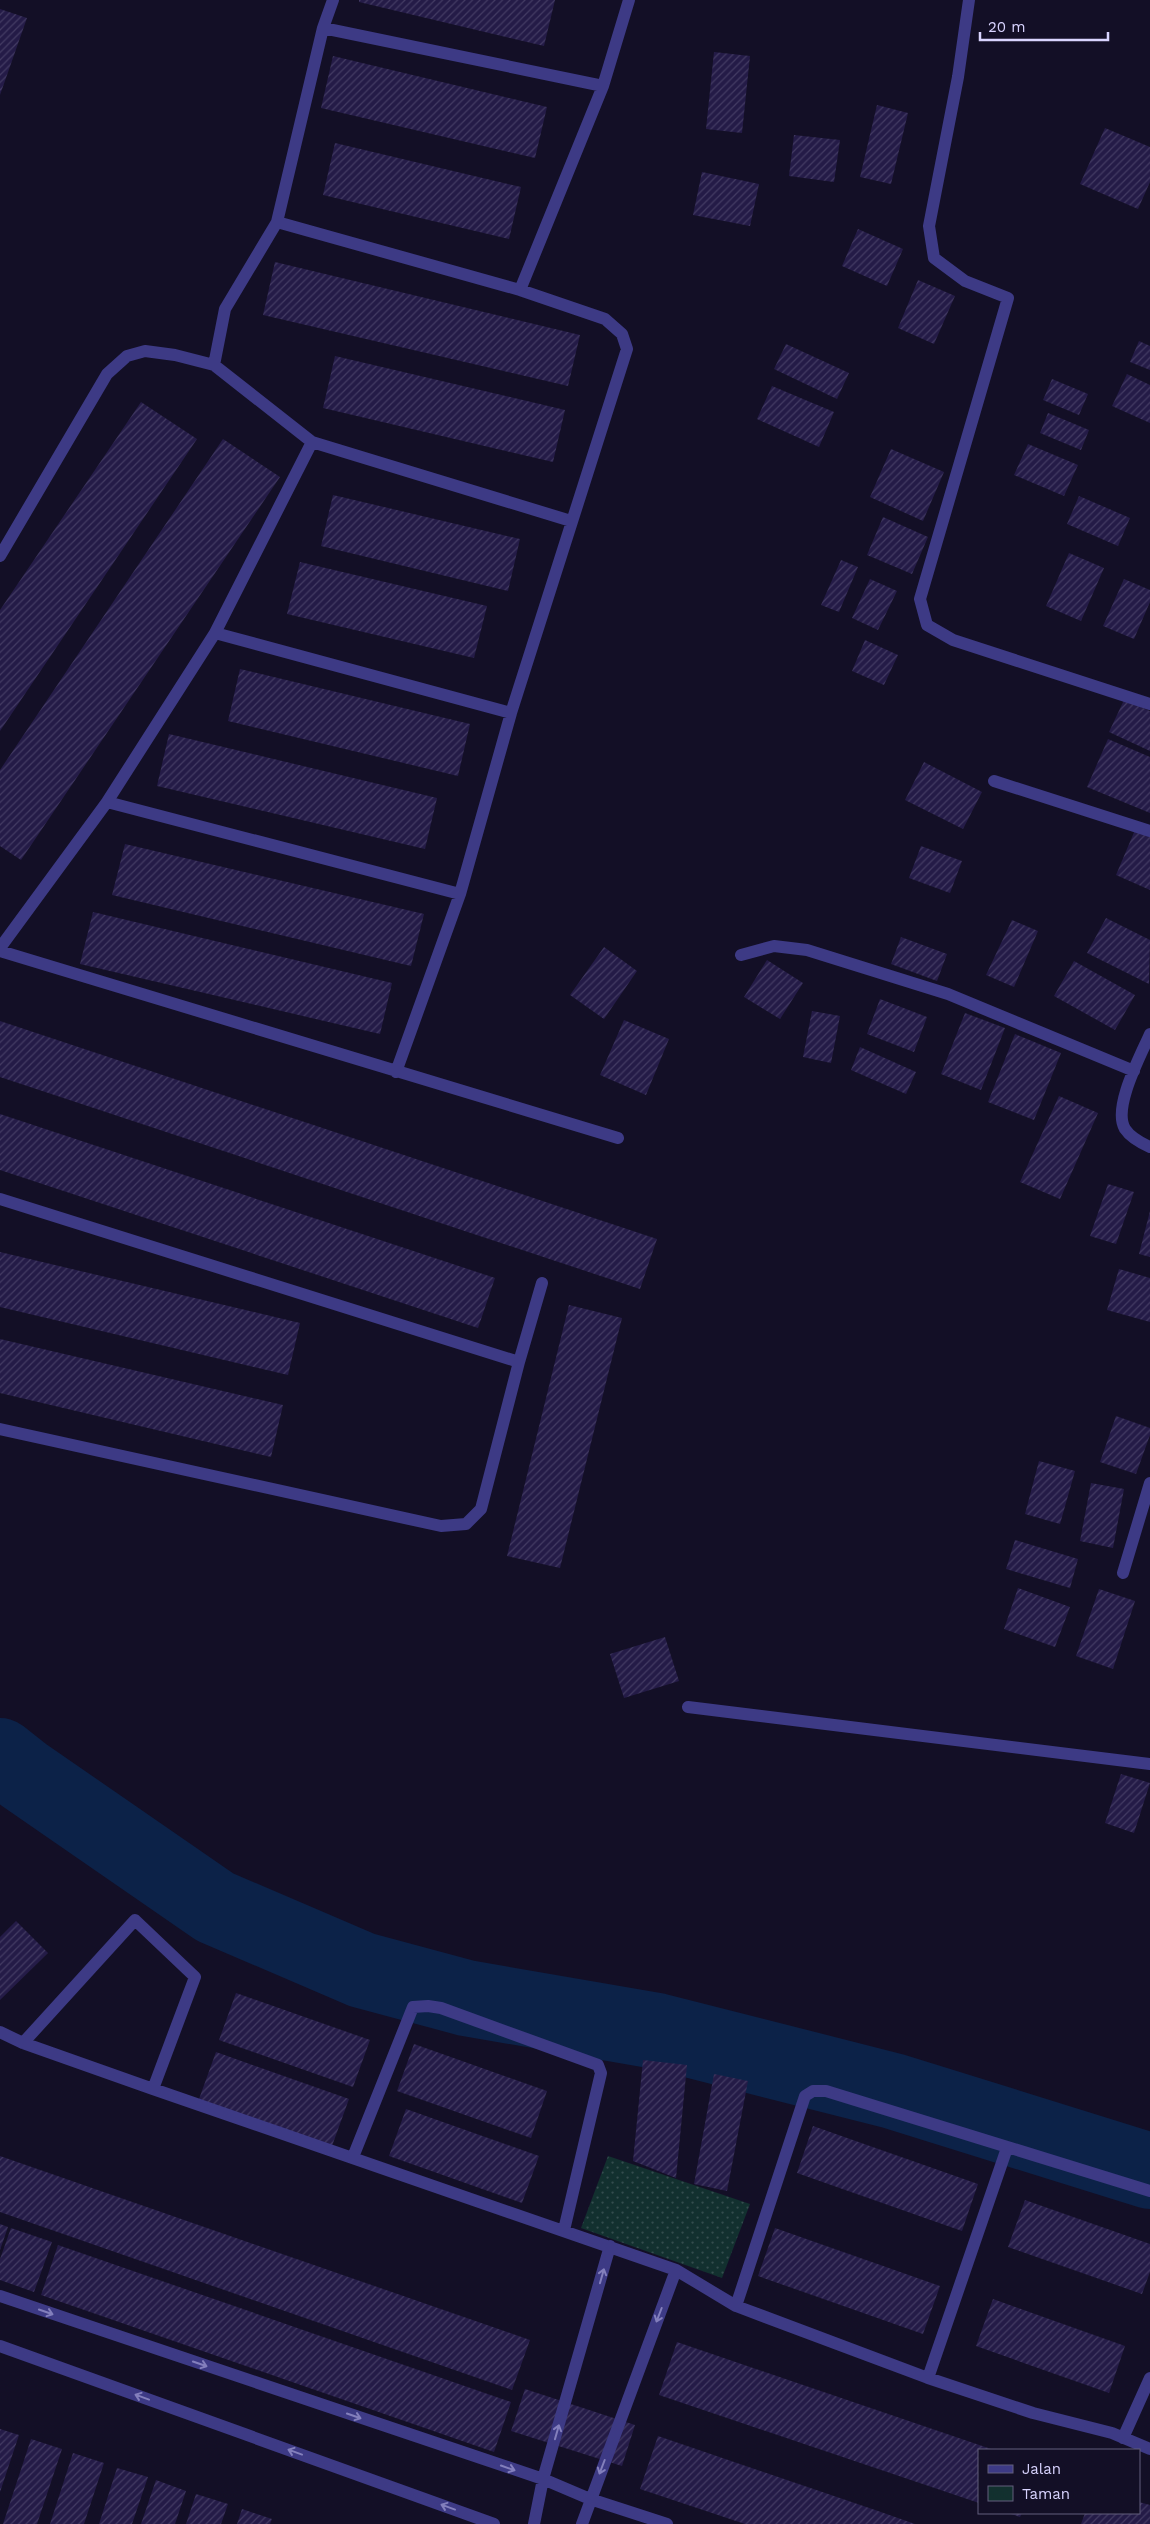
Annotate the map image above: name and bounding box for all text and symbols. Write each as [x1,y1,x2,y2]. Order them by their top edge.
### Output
scale bar [980,10,1108,42]
text: 20 m [988,18,1026,36]
one-way arrow [597,2269,607,2285]
one-way arrow [654,2307,663,2323]
one-way arrow [38,2308,53,2317]
one-way arrow [192,2360,207,2369]
one-way arrow [135,2392,150,2401]
one-way arrow [346,2412,361,2421]
one-way arrow [552,2425,562,2441]
one-way arrow [288,2447,303,2456]
legend [978,2449,1140,2514]
one-way arrow [597,2459,606,2475]
text: Jalan [1022,2460,1061,2478]
one-way arrow [500,2463,516,2473]
text: Taman [1022,2485,1070,2503]
one-way arrow [440,2502,456,2512]

